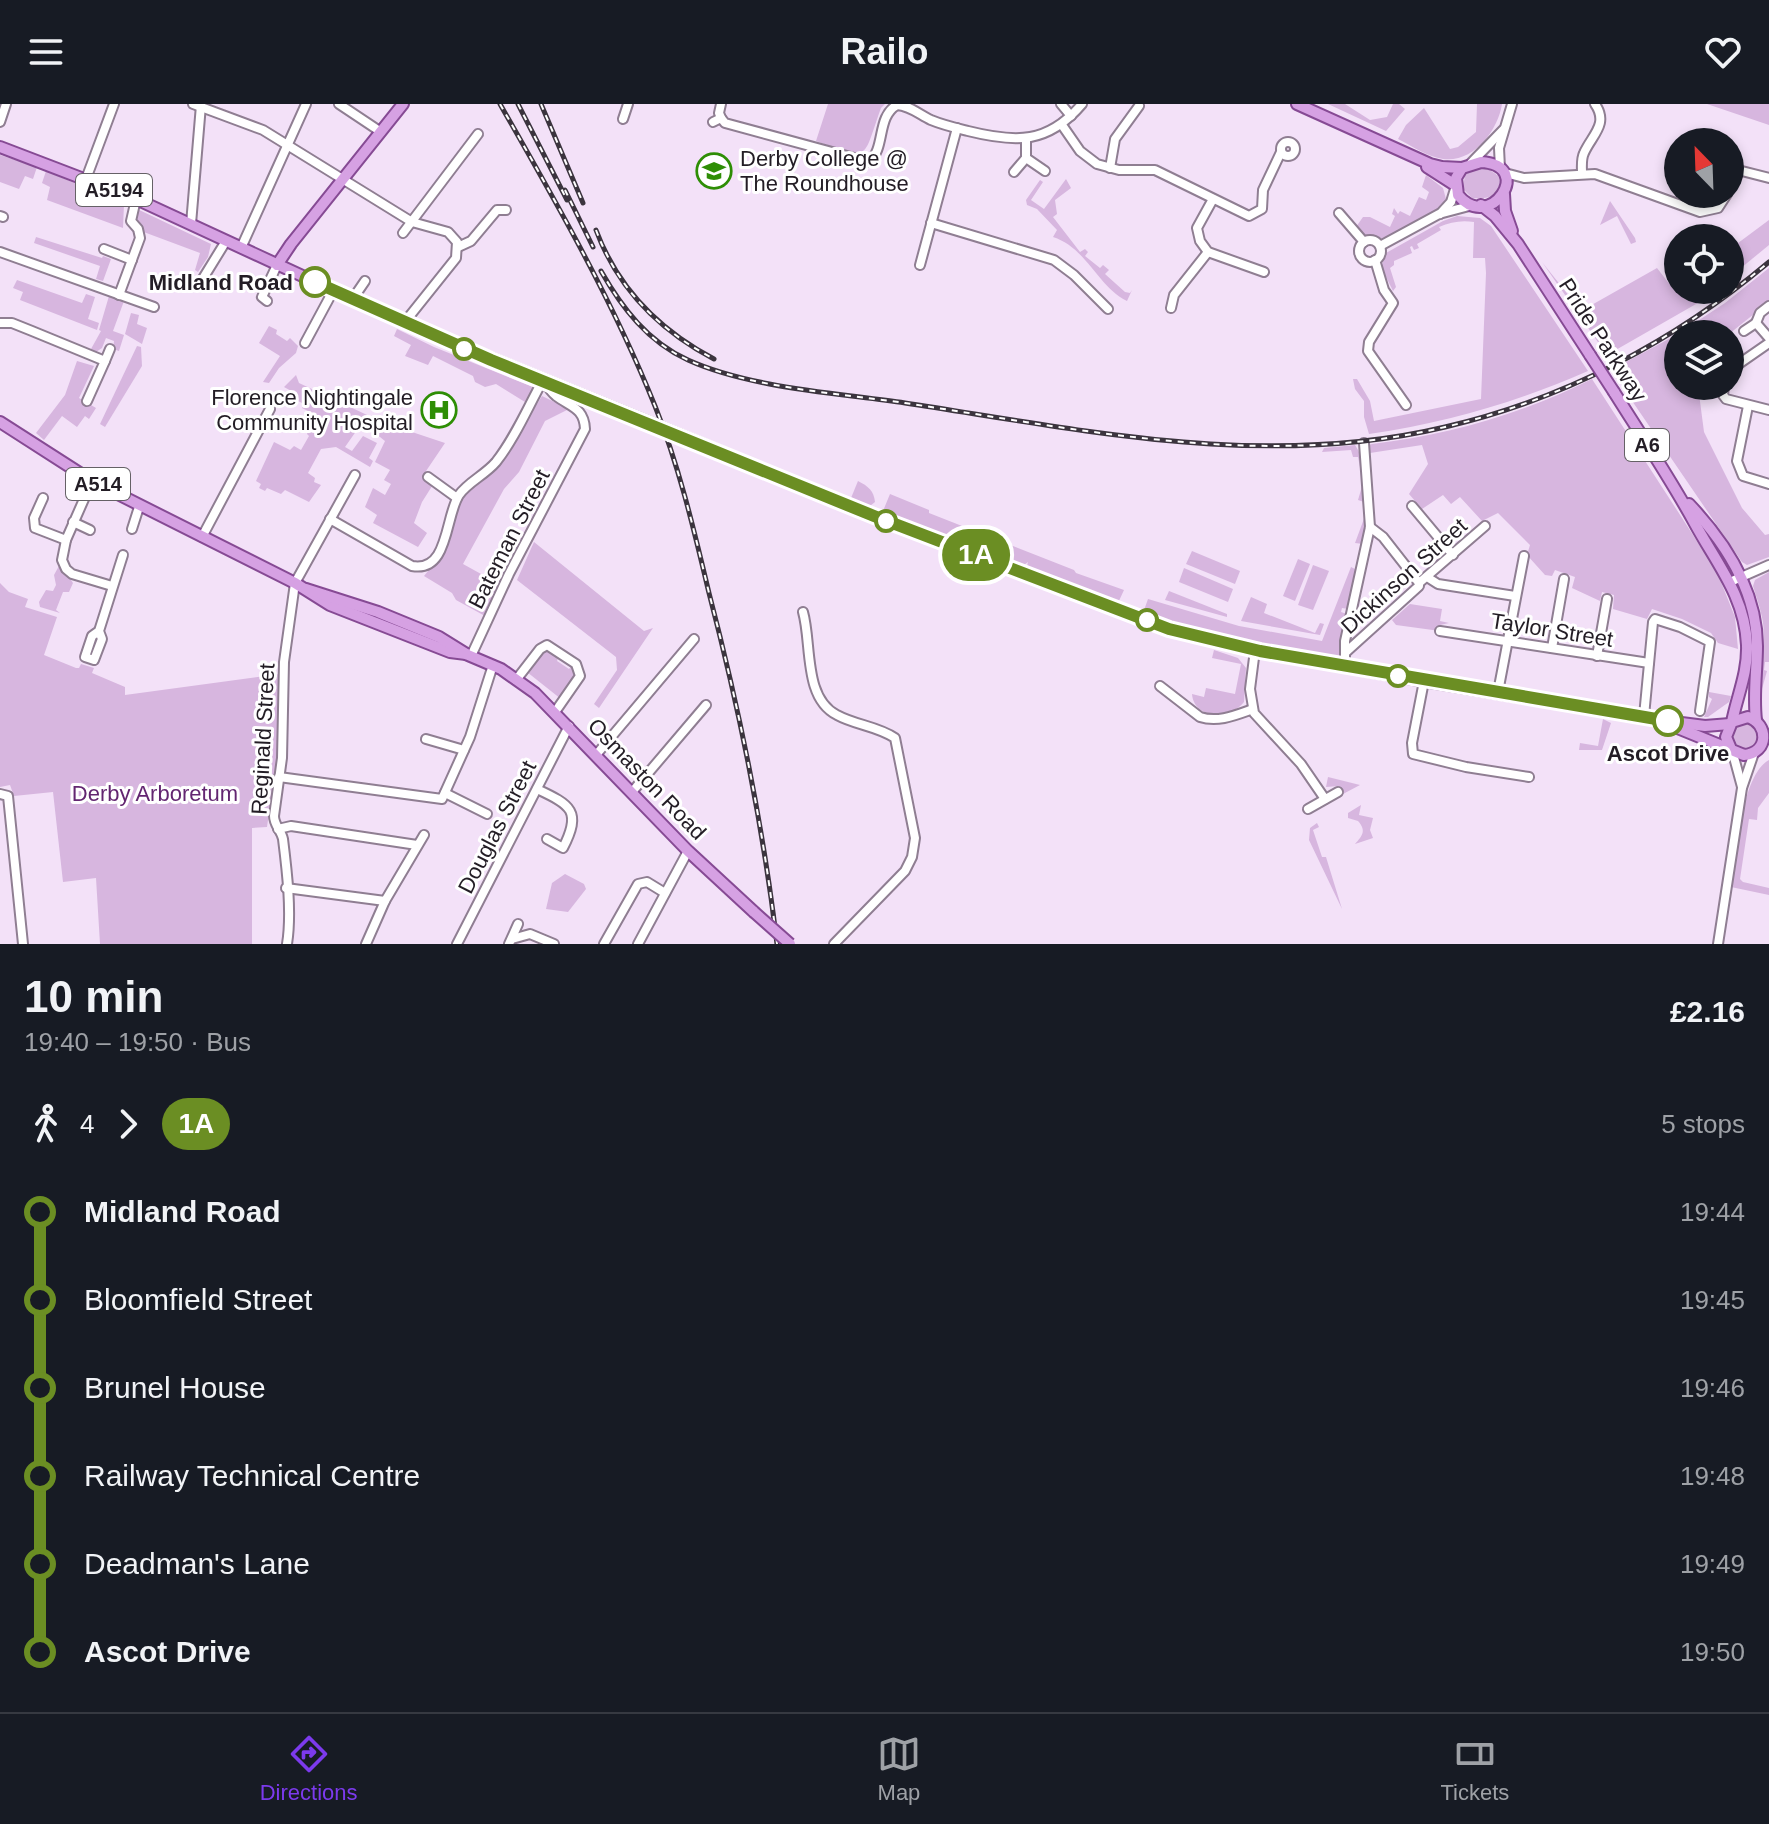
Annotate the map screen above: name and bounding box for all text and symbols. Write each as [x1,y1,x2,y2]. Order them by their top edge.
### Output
icon: menu [24,30,68,74]
icon: heart [1701,30,1745,74]
text: Railo [840,31,929,72]
north arrow [1664,128,1744,208]
map controls [1664,128,1744,400]
place label: Derby College @ The Roundhouse [740,146,909,196]
school or university icon: Derby College @ The Roundhouse [695,152,733,190]
road number: A5194 [76,174,152,206]
button: locate [1664,224,1744,304]
marker: Midland Road [300,267,330,297]
place label: Midland Road [149,270,293,295]
street label: Pride Parkway [1554,274,1652,406]
button: layers [1664,320,1744,400]
unlabelled marker [453,338,475,360]
place label: Florence Nightingale Community Hospital [211,385,413,435]
hospital icon: Florence Nightingale Community Hospital [420,391,458,429]
road number: A6 [1625,429,1669,461]
street label: Bateman Street [463,465,555,613]
road number: A514 [66,468,130,500]
unlabelled marker [875,510,897,532]
street label: Dickinson Street [1336,513,1472,639]
line badge: 1A [940,529,1012,581]
text: 1A [958,539,994,570]
street label: Taylor Street [1489,608,1615,652]
unlabelled marker [1136,609,1158,631]
street label: Reginald Street [247,663,279,815]
unlabelled marker [1387,665,1409,687]
marker: Ascot Drive [1653,706,1683,736]
street label: Osmaston Road [583,713,711,845]
place label: Ascot Drive [1607,741,1729,766]
street label: Douglas Street [453,756,541,898]
park label: Derby Arboretum [72,781,238,806]
text: 10 min [24,972,163,1021]
text: £2.16 [1670,995,1745,1028]
text: 19:40 – 19:50 · Bus [24,1027,251,1057]
icon: walk [24,1102,68,1146]
icon: forward [106,1102,150,1146]
text: 1A [178,1108,214,1139]
text: 4 [80,1109,94,1139]
text: 5 stops [1661,1109,1745,1139]
text: Midland Road [84,1195,281,1228]
text: 19:44 [1680,1197,1745,1227]
text: Bloomfield Street [84,1283,312,1316]
text: 19:45 [1680,1285,1745,1315]
text: Brunel House [84,1371,266,1404]
text: 19:46 [1680,1373,1745,1403]
text: Railway Technical Centre [84,1459,420,1492]
text: 19:48 [1680,1461,1745,1491]
text: Deadman's Lane [84,1547,310,1580]
text: 19:49 [1680,1549,1745,1579]
text: Ascot Drive [84,1635,251,1668]
text: 19:50 [1680,1637,1745,1667]
tab: Directions [260,1732,358,1806]
tab: Map [877,1732,921,1806]
tab: Tickets [1440,1732,1509,1806]

